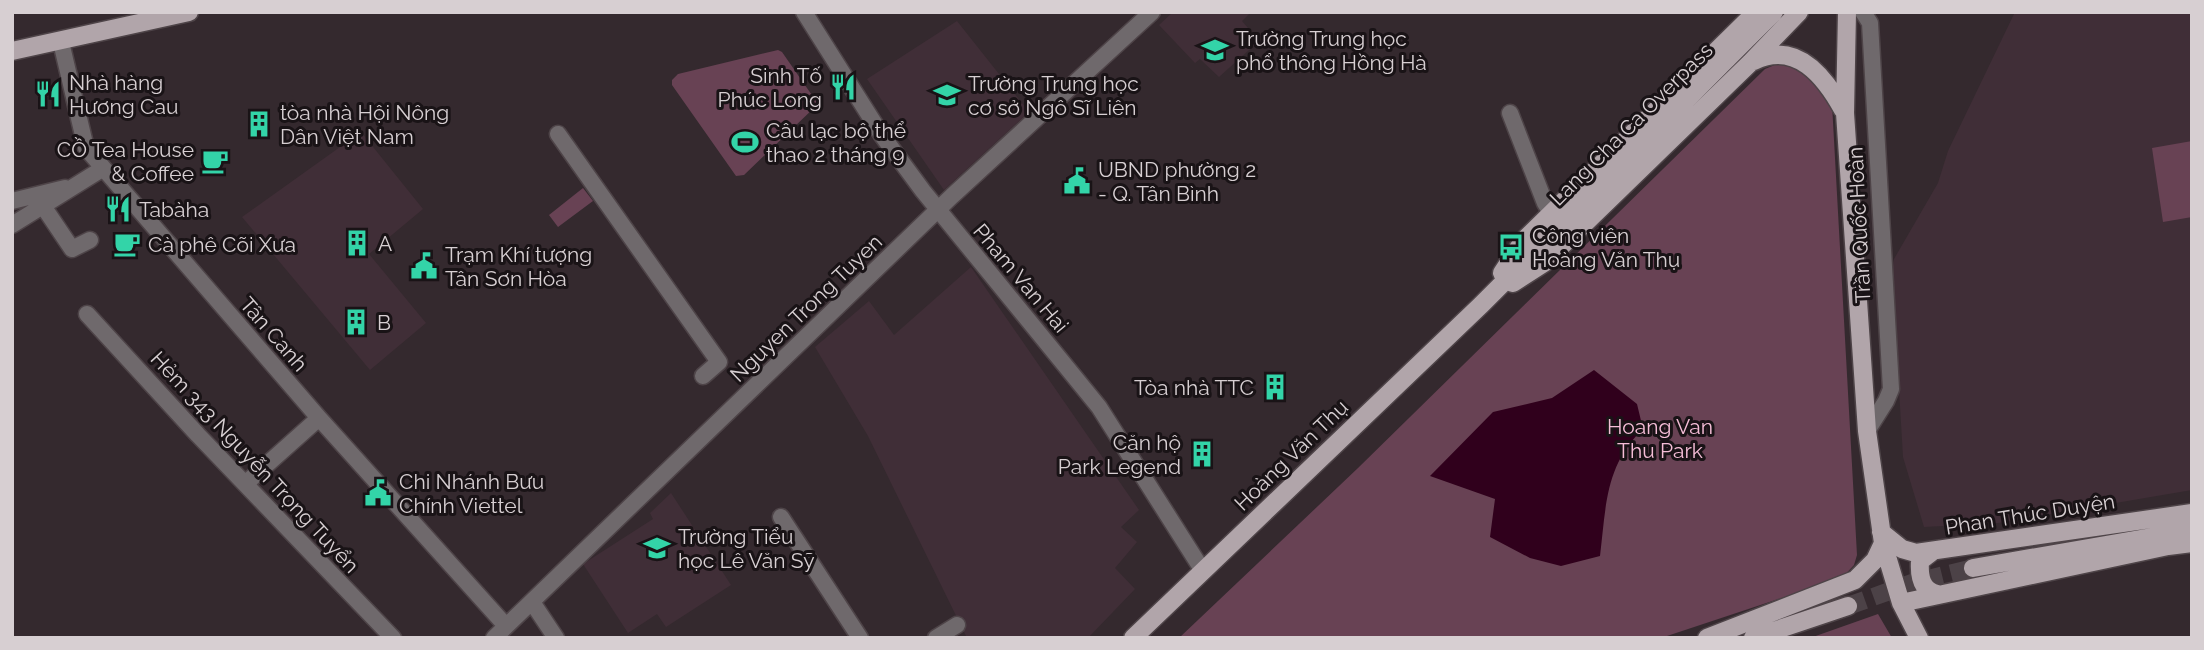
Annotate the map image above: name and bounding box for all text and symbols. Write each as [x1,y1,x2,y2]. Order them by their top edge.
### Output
place label: Trường Trung học phổ thông Hồng Hà [1236,26,1427,75]
school or university icon: Trường Trung học phổ thông Hồng Hà [1200,35,1230,65]
street label: Lang Cha Ca Overpass [1544,37,1718,211]
place label: Sinh Tố Phúc Long [718,63,822,112]
place label: Nhà hàng Hương Cau [69,70,178,119]
place label: Trường Trung học cơ sở Ngô Sĩ Liên [968,71,1139,120]
restaurant icon: Sinh Tố Phúc Long [828,72,858,102]
restaurant icon: Nhà hàng Hương Cau [33,79,63,109]
school or university icon: Trường Trung học cơ sở Ngô Sĩ Liên [932,80,962,110]
place label: tòa nhà Hội Nông Dân Việt Nam [280,100,449,149]
building icon: tòa nhà Hội Nông Dân Việt Nam [244,109,274,139]
place label: Câu lạc bộ thể thao 2 tháng 9 [766,118,906,167]
sports icon: Câu lạc bộ thể thao 2 tháng 9 [730,127,760,157]
place label: CỒ Tea House & Coffee [57,137,194,186]
cafe icon: CỒ Tea House & Coffee [200,146,230,176]
street label: Trần Quốc Hoàn [1842,146,1876,304]
place label: UBND phường 2 - Q. Tân Bình [1098,157,1256,206]
public building icon: UBND phường 2 - Q. Tân Bình [1062,166,1092,196]
restaurant icon: Tabàha [103,194,133,224]
place label: Tabàha [139,197,209,222]
street label: Pham Van Hai [968,219,1074,337]
place label: Công viên Hoàng Văn Thụ [1532,223,1680,272]
building icon: A [342,228,372,258]
cafe icon: Cà phê Cõi Xưa [112,229,142,259]
street label: Nguyen Trong Tuyen [725,229,887,387]
place label: A [378,231,392,256]
place label: Cà phê Cõi Xưa [148,232,296,257]
bus stop icon: Công viên Hoàng Văn Thụ [1496,232,1526,262]
place label: Trạm Khí tượng Tân Sơn Hòa [445,242,592,291]
public building icon: Trạm Khí tượng Tân Sơn Hòa [409,251,439,281]
street label: Tân Canh [235,292,313,376]
building icon: B [341,307,371,337]
place label: B [377,310,391,335]
street label: Hẻm 343 Nguyễn Trọng Tuyển [146,346,364,578]
building icon: Tòa nhà TTC [1260,372,1290,402]
place label: Tòa nhà TTC [1134,375,1254,400]
street label: Hoàng Văn Thụ [1229,395,1353,515]
park label: Hoang Van Thu Park [1607,414,1713,463]
place label: Căn hộ Park Legend [1058,430,1181,479]
building icon: Căn hộ Park Legend [1187,439,1217,469]
place label: Chi Nhánh Bưu Chính Viettel [399,469,544,518]
public building icon: Chi Nhánh Bưu Chính Viettel [363,478,393,508]
street label: Phan Thúc Duyện [1943,488,2117,540]
place label: Trường Tiểu học Lê Văn Sỹ [678,524,815,573]
school or university icon: Trường Tiểu học Lê Văn Sỹ [642,533,672,563]

